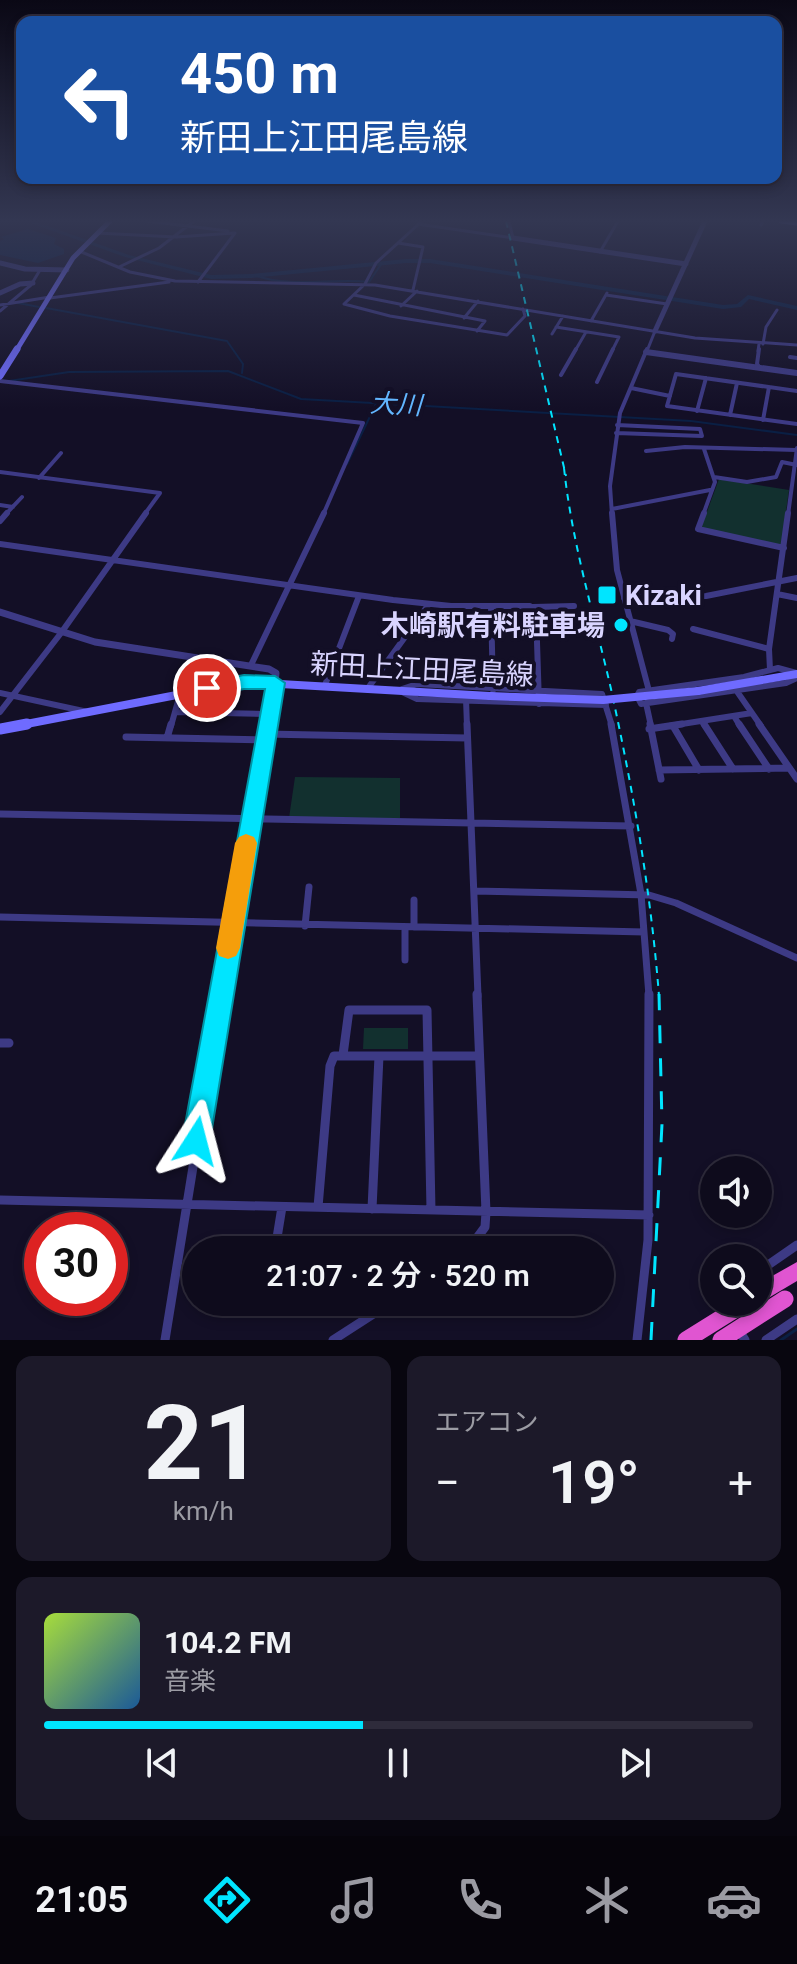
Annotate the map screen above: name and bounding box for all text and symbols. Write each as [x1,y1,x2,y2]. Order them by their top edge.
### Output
text: 450 m [180,41,339,107]
icon: left [48,48,152,152]
text: 新田上江田尾島線 [180,117,468,159]
water label: 大川 [369,388,426,420]
place label: Kizaki [625,579,702,612]
marker: Kizaki [596,584,618,606]
place label: 木崎駅有料駐車場 [381,609,605,642]
marker: 木崎駅有料駐車場 [612,616,630,634]
street label: 新田上江田尾島線 [309,647,535,692]
pin [173,654,241,722]
icon: arrive [185,666,229,710]
position arrow [154,1099,238,1183]
map controls [700,1156,772,1316]
button: sound [700,1156,772,1228]
speed limit sign: 30 [24,1212,128,1316]
button: search [700,1244,772,1316]
text: 21:07 · 2 分 · 520 m [266,1258,530,1293]
text: 21 [144,1383,263,1504]
text: エアコン [435,1407,539,1437]
text: 19° [548,1447,640,1518]
text: − [435,1457,460,1509]
text: + [728,1457,753,1509]
text: km/h [173,1496,234,1526]
text: 104.2 FM [164,1625,292,1660]
text: 音楽 [164,1666,216,1696]
icon: previous [140,1741,184,1785]
icon: pause [376,1741,420,1785]
icon: next [613,1741,657,1785]
icon: directions [199,1872,255,1928]
icon: music [326,1872,382,1928]
icon: phone [452,1872,508,1928]
icon: climate [579,1872,635,1928]
icon: car [706,1872,762,1928]
text: 21:05 [35,1879,128,1921]

